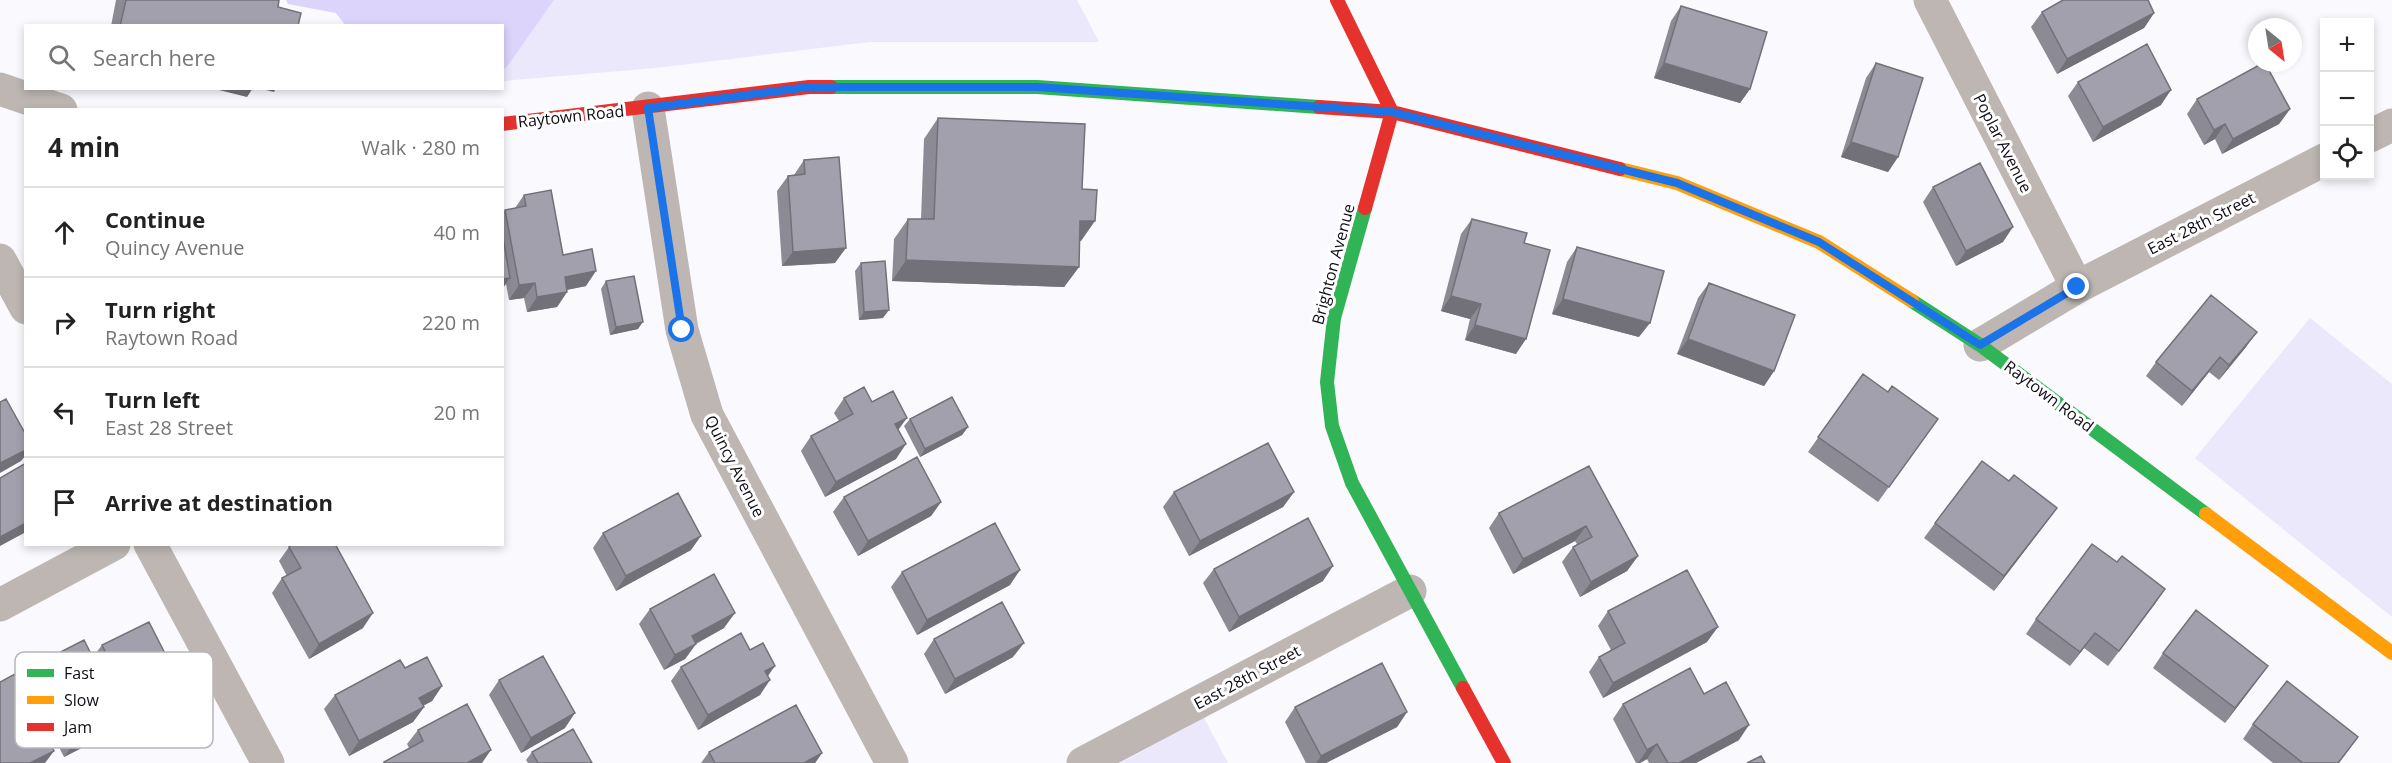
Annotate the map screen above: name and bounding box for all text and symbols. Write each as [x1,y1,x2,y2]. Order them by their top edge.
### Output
north arrow [2248,18,2302,72]
map controls [2320,18,2374,180]
button: + [2320,18,2374,72]
search box [24,24,504,90]
icon: search [45,41,78,74]
text: Search here [93,42,216,72]
button: − [2320,72,2374,126]
street label: Poplar Avenue [1969,90,2037,196]
street label: Raytown Road [517,99,625,133]
button: locate [2320,126,2374,180]
text: 4 min [48,129,120,165]
text: Walk · 280 m [361,134,480,161]
street label: East 28th Street [2143,186,2259,260]
street label: Brighton Avenue [1306,201,1360,327]
text: Continue [105,204,205,234]
icon: ahead [48,216,81,249]
text: 40 m [433,219,480,246]
text: Quincy Avenue [105,234,245,261]
route end [2063,273,2089,299]
text: Turn right [105,294,216,324]
icon: right [48,306,81,339]
text: 220 m [422,309,480,336]
route start [668,316,694,342]
text: Raytown Road [105,324,238,351]
street label: Raytown Road [2000,355,2098,437]
text: Turn left [105,384,200,414]
icon: left [48,396,81,429]
text: 20 m [433,399,480,426]
street label: Quincy Avenue [700,411,770,521]
text: East 28 Street [105,414,233,441]
icon: arrive [48,486,81,519]
text: Arrive at destination [105,487,333,517]
street label: East 28th Street [1190,639,1304,714]
legend [15,652,213,748]
text: Fast [64,662,95,684]
text: Slow [64,689,99,711]
text: Jam [62,716,92,738]

